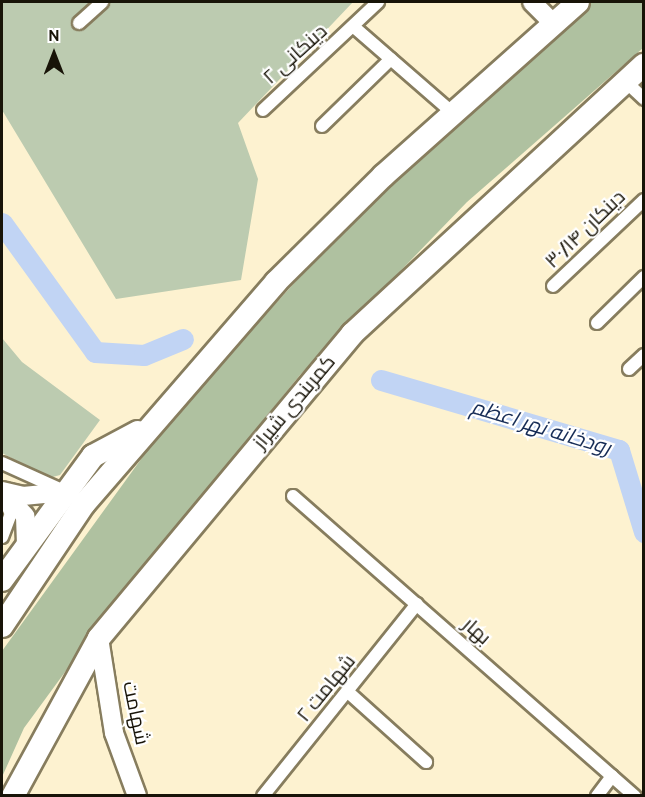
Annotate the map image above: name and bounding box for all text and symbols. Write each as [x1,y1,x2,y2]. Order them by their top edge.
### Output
street label: ۲ دینکانی [258,19,332,89]
north arrow [24,24,84,84]
text: N [48,26,60,45]
street label: ۳۰/۱۴ دینکان [540,185,630,273]
street label: کمربندی شیراز [248,350,340,454]
water label: رودخانه نهر اعظم [468,394,614,460]
street label: بهار [458,612,496,650]
street label: ۲ شهامت [292,649,360,727]
street label: شهامت [118,679,154,747]

